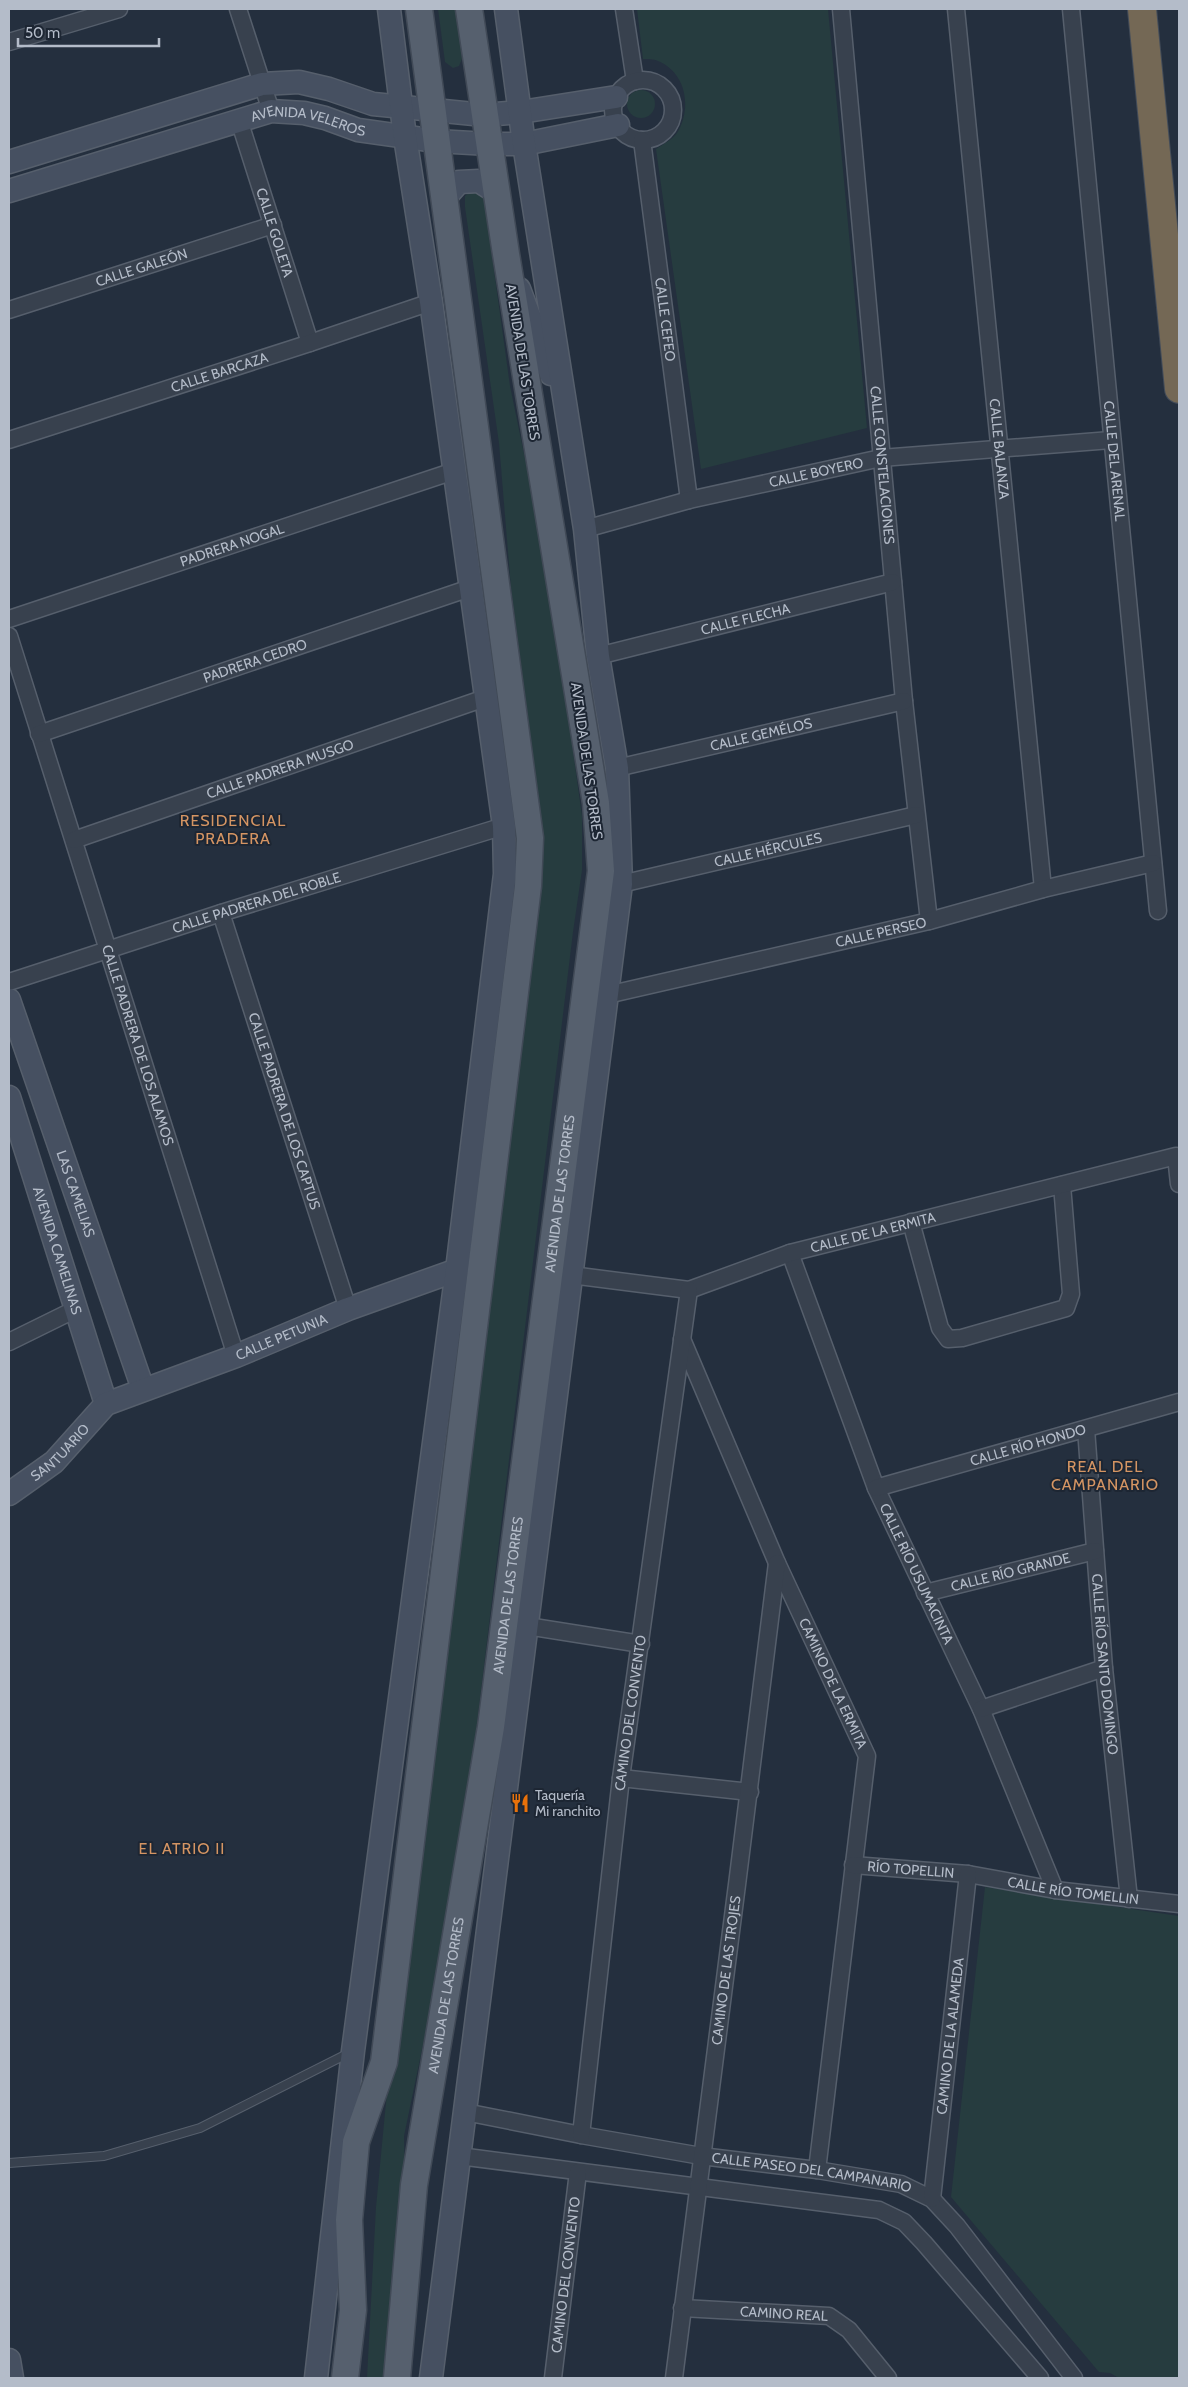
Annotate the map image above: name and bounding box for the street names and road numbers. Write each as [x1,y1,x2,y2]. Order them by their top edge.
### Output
street label: AVENIDA VELEROS [248,101,366,140]
street label: CALLE GOLETA [252,186,298,280]
street label: CALLE GALEÓN [93,244,190,291]
street label: CALLE CEFEO [651,277,680,363]
street label: AVENIDA DE LAS TORRES [502,282,544,442]
street label: CALLE BARCAZA [168,348,271,396]
street label: CALLE CONSTELACIONES [866,385,899,545]
street label: CALLE BALANZA [986,398,1013,500]
street label: CALLE DEL ARENAL [1100,400,1129,522]
street label: CALLE BOYERO [767,453,865,491]
street label: PADRERA NOGAL [178,519,286,570]
street label: CALLE FLECHA [699,599,792,639]
street label: PADRERA CEDRO [201,635,309,687]
street label: AVENIDA DE LAS TORRES [567,681,607,841]
street label: CALLE GEMÉLOS [708,714,814,755]
street label: CALLE PADRERA MUSGO [204,735,356,803]
street label: CALLE HÉRCULES [712,828,824,871]
street label: CALLE PADRERA DEL ROBLE [170,868,343,937]
street label: CALLE PERSEO [834,913,928,951]
street label: CALLE PADRERA DE LOS ALAMOS [98,943,178,1148]
street label: CALLE PADRERA DE LOS CAPTUS [245,1010,325,1212]
street label: AVENIDA DE LAS TORRES [541,1114,579,1273]
street label: LAS CAMELIAS [52,1148,99,1240]
street label: AVENIDA CAMELINAS [29,1184,86,1317]
street label: CALLE DE LA ERMITA [808,1208,938,1257]
street label: CALLE PETUNIA [233,1310,330,1364]
street label: SANTUARIO [27,1420,93,1485]
street label: CALLE RÍO HONDO [968,1420,1088,1470]
street label: CALLE RÍO USUMACINTA [876,1500,958,1647]
street label: AVENIDA DE LAS TORRES [489,1516,527,1675]
street label: CALLE RÍO GRANDE [949,1548,1072,1595]
street label: CALLE RÍO SANTO DOMINGO [1088,1573,1122,1756]
street label: CAMINO DE LA ERMITA [795,1615,871,1752]
street label: CAMINO DEL CONVENTO [611,1634,650,1792]
street label: RÍO TOPELLIN [867,1857,955,1882]
street label: CALLE RÍO TOMELLIN [1006,1872,1140,1908]
street label: CAMINO DE LAS TROJES [707,1895,744,2046]
street label: AVENIDA DE LAS TORRES [424,1916,468,2075]
street label: CAMINO DE LA ALAMEDA [932,1956,968,2115]
street label: CALLE PASEO DEL CAMPANARIO [711,2148,915,2197]
street label: CAMINO DEL CONVENTO [547,2195,584,2354]
street label: CAMINO REAL [740,2302,828,2325]

